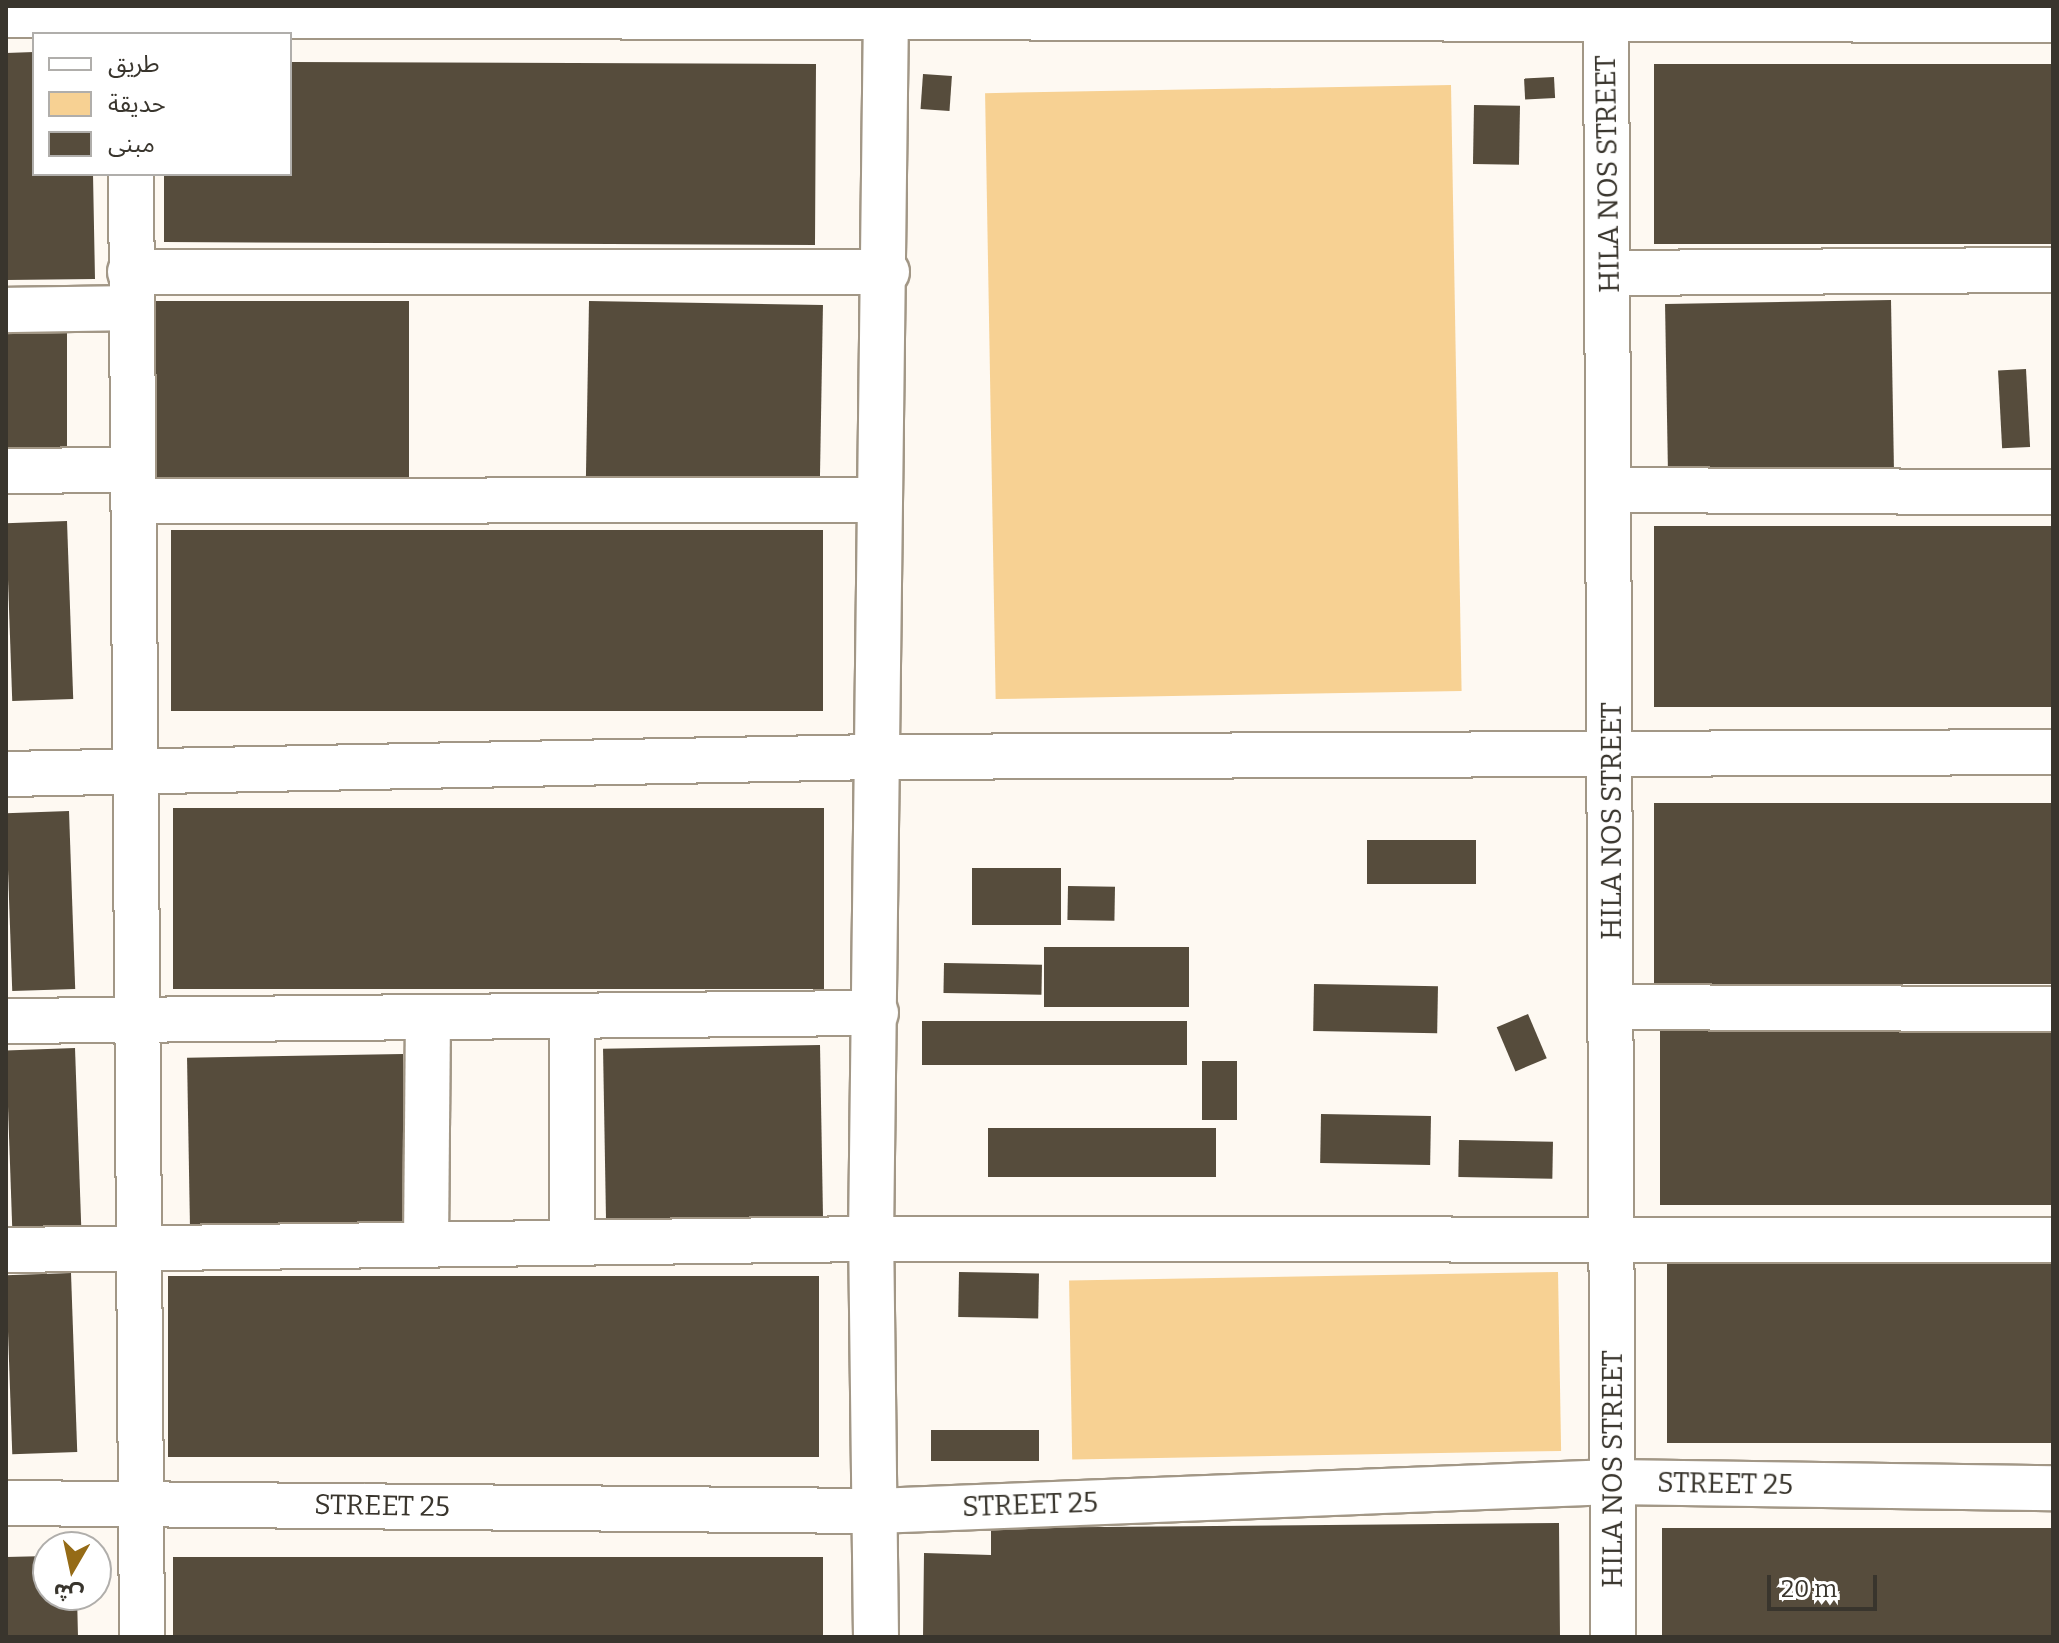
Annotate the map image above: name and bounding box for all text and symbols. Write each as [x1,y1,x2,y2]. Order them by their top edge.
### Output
legend [32,32,292,176]
text: طريق [108,50,160,78]
street label: HILA NOS STREET [1589,55,1627,293]
text: حديقة [108,90,166,118]
text: مبنى [108,130,155,158]
street label: HILA NOS STREET [1595,702,1629,940]
street label: HILA NOS STREET [1596,1350,1630,1588]
street label: STREET 25 [1657,1466,1793,1502]
street label: STREET 25 [962,1486,1098,1524]
street label: STREET 25 [314,1488,450,1524]
north arrow [32,1531,112,1611]
scale bar [1771,1559,1881,1609]
text: 20 m [1781,1575,1837,1603]
text: ش [51,1578,85,1609]

